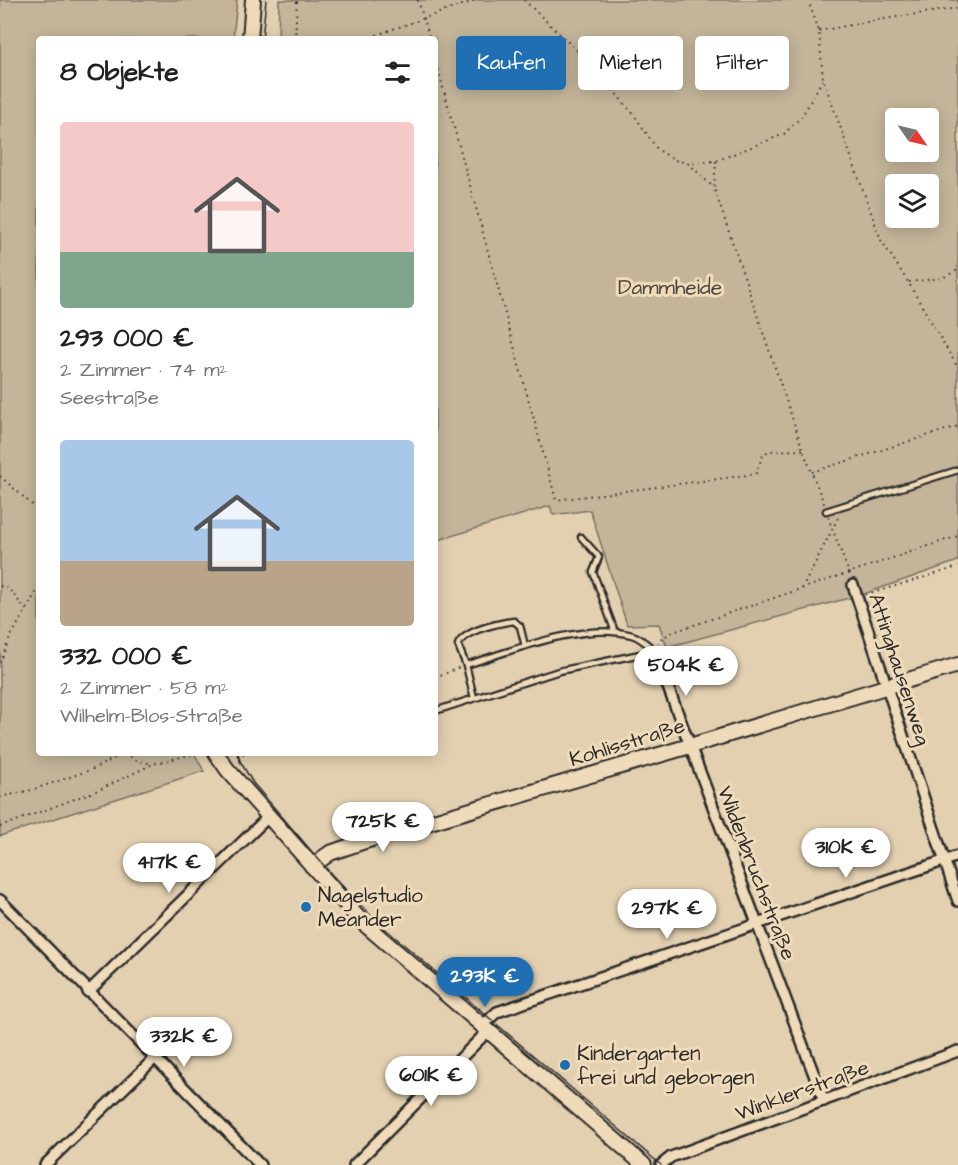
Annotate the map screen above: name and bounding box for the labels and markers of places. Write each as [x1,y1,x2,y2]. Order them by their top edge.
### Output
pin: 504K € [637,646,735,697]
pin: 725K € [334,802,432,853]
pin: 310K € [797,828,895,879]
pin: 417K € [120,843,218,894]
place label: Nagelstudio Meander [318,881,423,934]
pin: 297K € [618,889,716,940]
marker: Nagelstudio Meander [299,900,313,914]
pin: 293K € [436,957,534,1008]
pin: 332K € [135,1017,233,1068]
place label: Kindergarten frei und geborgen [577,1039,754,1094]
pin: 601K € [382,1056,480,1107]
marker: Kindergarten frei und geborgen [558,1058,572,1072]

